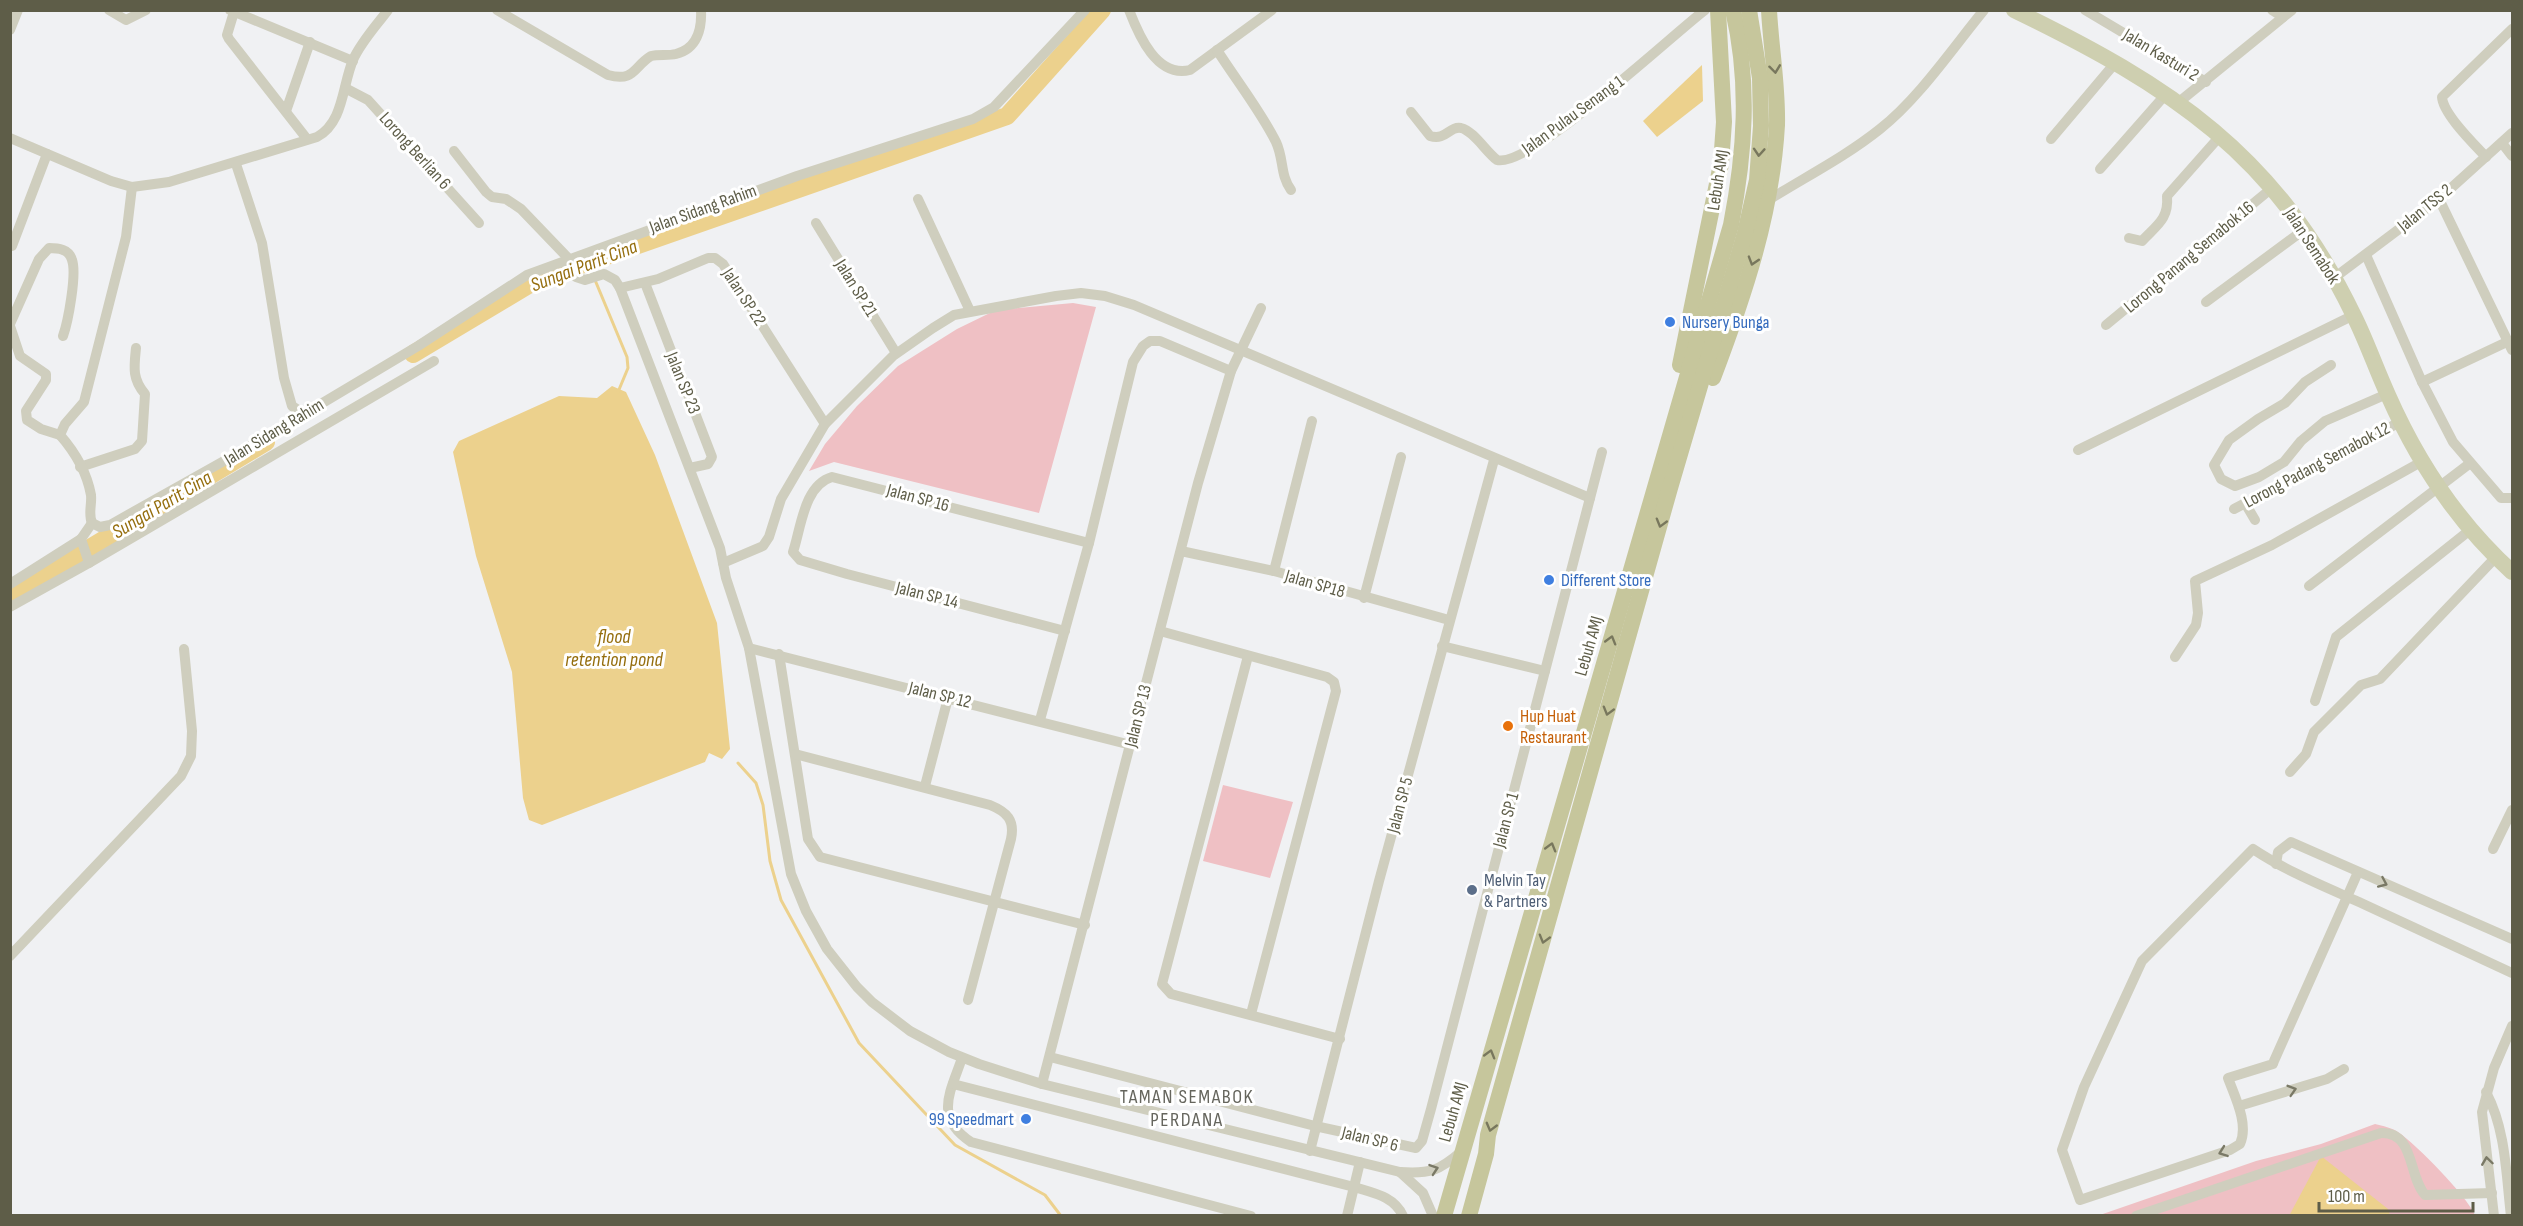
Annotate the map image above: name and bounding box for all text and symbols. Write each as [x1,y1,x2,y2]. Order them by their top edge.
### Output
street label: Jalan Kasturi 2 [2118,24,2203,86]
one-way arrow [1768,64,1780,73]
street label: Jalan Pulau Senang 1 [1517,71,1629,160]
street label: Lorong Berlian 6 [375,108,455,194]
one-way arrow [1753,147,1766,156]
street label: Lebuh AMJ [1703,148,1733,212]
street label: Jalan Sidang Rahim [646,180,759,238]
street label: Jalan TSS 2 [2393,180,2456,237]
street label: Lorong Panang Semabok 16 [2120,197,2258,317]
street label: Jalan Semabok [2279,203,2344,288]
water label: Sungai Parit Cina [527,235,641,297]
street label: Jalan SP 21 [830,255,882,321]
one-way arrow [1748,255,1761,266]
street label: Jalan SP 22 [717,263,770,330]
place label: Nursery Bunga [1682,312,1770,333]
marker: Nursery Bunga [1663,315,1677,329]
street label: Jalan SP 23 [661,348,705,417]
street label: Jalan Sidang Rahim [220,394,328,470]
street label: Lorong Padang Semabok 12 [2240,418,2394,512]
water label: Sungai Parit Cina [108,466,216,544]
street label: Jalan SP 16 [883,479,952,516]
one-way arrow [1655,518,1668,528]
street label: Jalan SP18 [1282,565,1348,603]
place label: Different Store [1561,570,1651,591]
marker: Different Store [1542,573,1556,587]
street label: Jalan SP 14 [893,577,961,613]
street label: Lebuh AMJ [1570,614,1608,678]
water label: flood retention pond [565,625,663,672]
one-way arrow [1604,635,1616,646]
street label: Jalan SP 12 [906,677,973,713]
street label: Jalan SP 13 [1120,683,1156,750]
one-way arrow [1603,705,1615,716]
place label: Hup Huat Restaurant [1520,706,1587,748]
marker: Hup Huat Restaurant [1501,719,1515,733]
street label: Jalan SP 5 [1382,775,1417,836]
street label: Jalan SP 1 [1488,790,1524,851]
one-way arrow [1544,842,1556,853]
place label: Melvin Tay & Partners [1484,870,1547,912]
one-way arrow [2377,876,2388,888]
marker: Melvin Tay & Partners [1465,883,1479,897]
one-way arrow [1539,933,1551,944]
one-way arrow [1483,1049,1495,1060]
street label: Lebuh AMJ [1434,1080,1472,1144]
district label: TAMAN SEMABOK PERDANA [1120,1085,1254,1132]
one-way arrow [2287,1085,2297,1097]
place label: 99 Speedmart [929,1109,1014,1130]
marker: 99 Speedmart [1019,1112,1033,1126]
one-way arrow [1486,1121,1498,1131]
street label: Jalan SP 6 [1339,1122,1401,1156]
one-way arrow [2218,1145,2228,1158]
one-way arrow [2482,1156,2494,1166]
one-way arrow [1428,1164,1438,1177]
scale bar [2319,1175,2474,1213]
text: 100 m [2328,1186,2365,1207]

